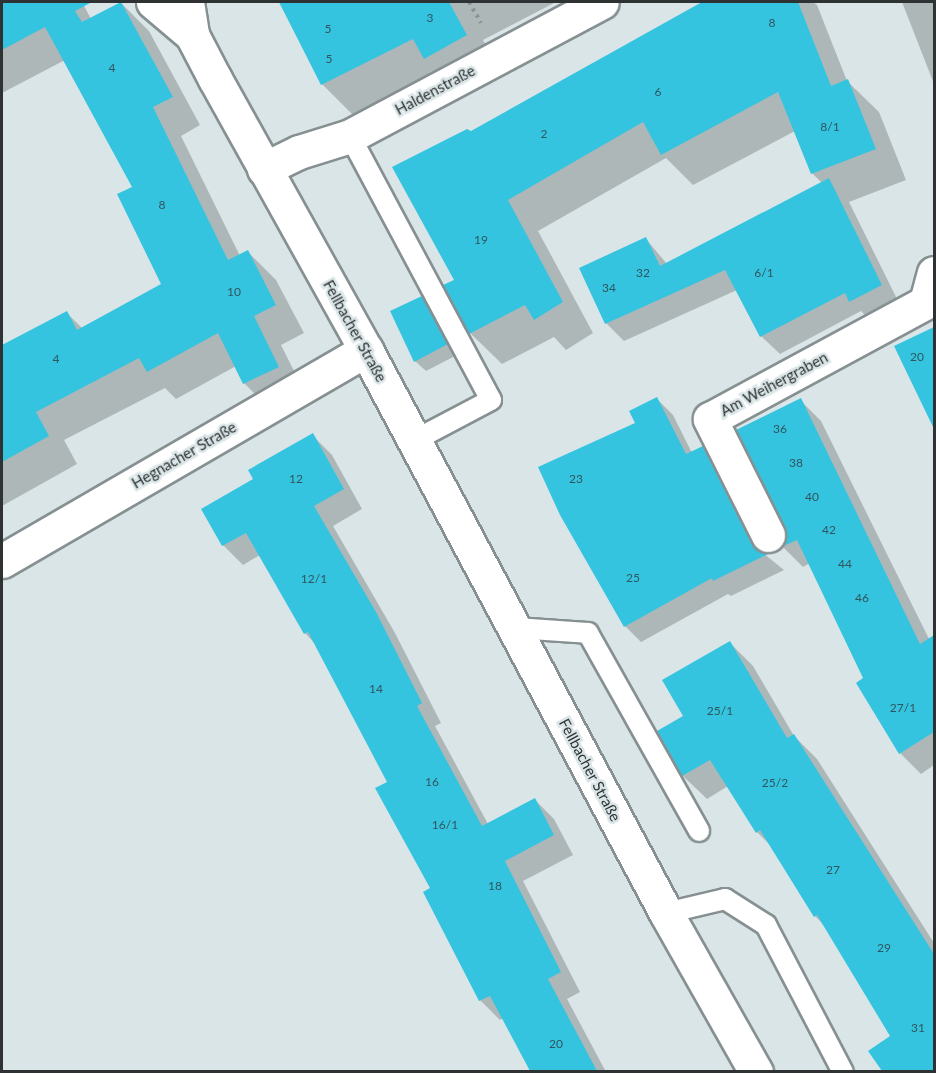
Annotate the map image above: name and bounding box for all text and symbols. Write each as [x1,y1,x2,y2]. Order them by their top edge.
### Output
house number: 3 [427,11,433,25]
house number: 8 [769,16,775,30]
house number: 5 [325,22,331,36]
house number: 5 [326,52,332,66]
house number: 4 [109,61,115,75]
street label: Haldenstraße [392,61,478,119]
house number: 6 [655,85,661,99]
house number: 8/1 [820,120,840,134]
house number: 2 [541,127,547,141]
house number: 8 [159,198,165,212]
house number: 19 [474,233,488,247]
house number: 32 [636,266,650,280]
house number: 6/1 [754,266,774,280]
street label: Fellbacher Straße [319,277,391,385]
house number: 34 [602,281,616,295]
house number: 10 [227,285,241,299]
street label: Am Weihergraben [717,348,831,420]
house number: 20 [910,350,924,364]
house number: 4 [53,352,59,366]
street label: Hegnacher Straße [128,418,240,492]
house number: 36 [773,422,787,436]
house number: 38 [789,456,803,470]
house number: 12 [289,472,303,486]
house number: 23 [569,472,583,486]
house number: 40 [805,490,819,504]
house number: 42 [822,523,836,537]
house number: 44 [838,557,852,571]
house number: 25 [626,571,640,585]
house number: 12/1 [301,572,327,586]
house number: 46 [855,591,869,605]
house number: 14 [369,682,383,696]
house number: 27/1 [890,701,916,715]
house number: 25/1 [707,704,733,718]
street label: Fellbacher Straße [555,715,625,825]
house number: 16 [425,775,439,789]
house number: 25/2 [762,776,788,790]
house number: 16/1 [432,818,458,832]
house number: 27 [826,863,840,877]
house number: 18 [488,879,502,893]
house number: 29 [877,941,891,955]
house number: 31 [911,1021,925,1035]
house number: 20 [549,1037,563,1051]

